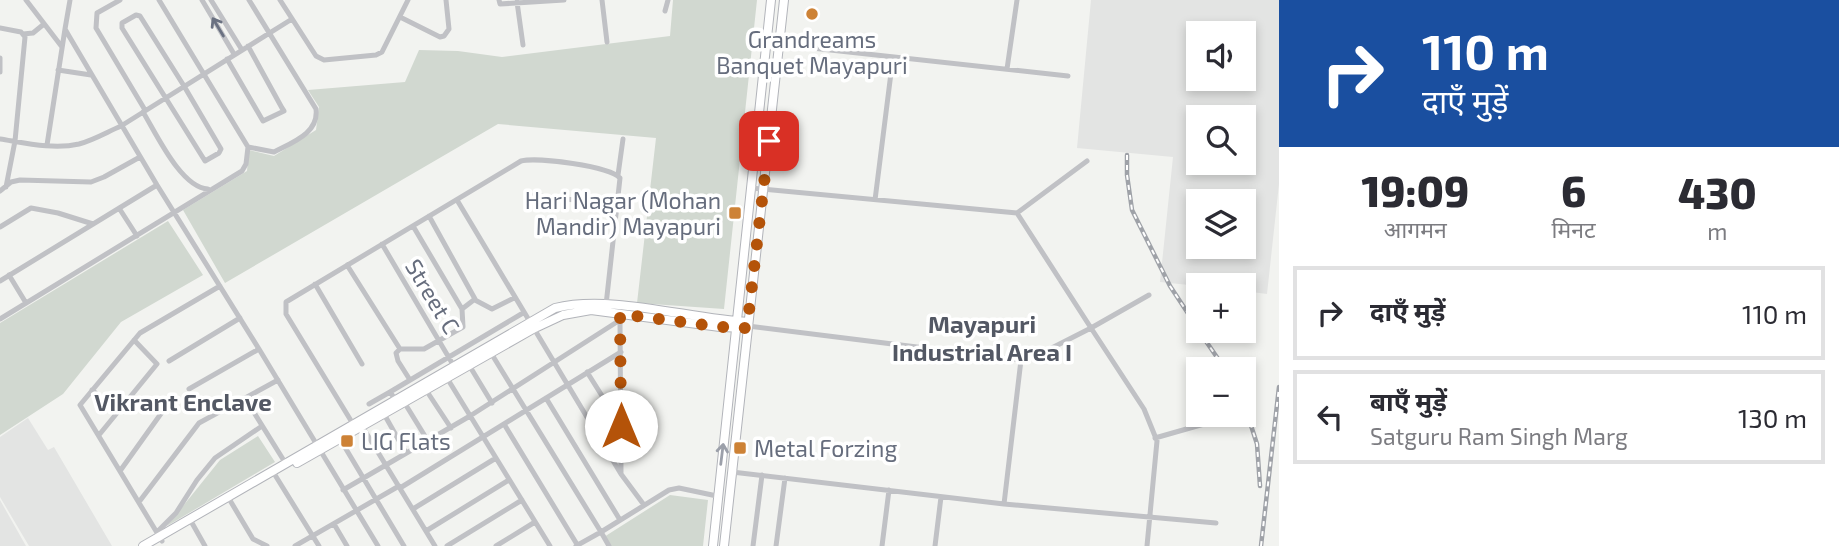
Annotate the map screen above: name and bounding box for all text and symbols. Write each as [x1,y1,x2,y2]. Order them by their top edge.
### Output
marker: Grandreams Banquet Mayapuri [804,6,820,22]
one-way arrow [211,18,225,38]
map controls [1186,21,1256,427]
button: sound [1186,21,1256,91]
text: 110 m [1422,21,1549,80]
place label: Grandreams Banquet Mayapuri [716,25,908,79]
icon: right [1307,28,1398,119]
text: दाएँ मुड़ें [1422,81,1508,119]
button: search [1186,105,1256,175]
pin [739,111,799,171]
icon: arrive [750,122,788,160]
text: 19:09 [1361,165,1469,215]
text: 6 [1561,165,1586,215]
text: 430 [1678,167,1757,217]
place label: Hari Nagar (Mohan Mandir) Mayapuri [525,186,721,240]
button: layers [1186,189,1256,259]
marker: Hari Nagar (Mohan Mandir) Mayapuri [727,205,743,221]
text: आगमन [1384,215,1447,243]
text: मिनट [1552,215,1596,243]
text: m [1707,217,1727,245]
street label: Street C [400,254,466,338]
button: + [1186,273,1256,343]
icon: right [1311,294,1349,332]
text: दाएँ मुड़ें [1370,295,1445,326]
text: 110 m [1742,298,1807,329]
district label: Mayapuri Industrial Area I [892,309,1072,366]
button: − [1186,357,1256,427]
text: बाएँ मुड़ें [1370,385,1447,416]
district label: Vikrant Enclave [94,387,272,416]
position arrow [584,389,658,463]
icon: left [1311,398,1349,436]
text: 130 m [1738,402,1807,433]
text: Satguru Ram Singh Marg [1370,422,1628,450]
place label: LIG Flats [361,427,451,455]
marker: LIG Flats [339,433,355,449]
place label: Metal Forzing [754,434,897,462]
marker: Metal Forzing [732,440,748,456]
one-way arrow [716,443,729,466]

